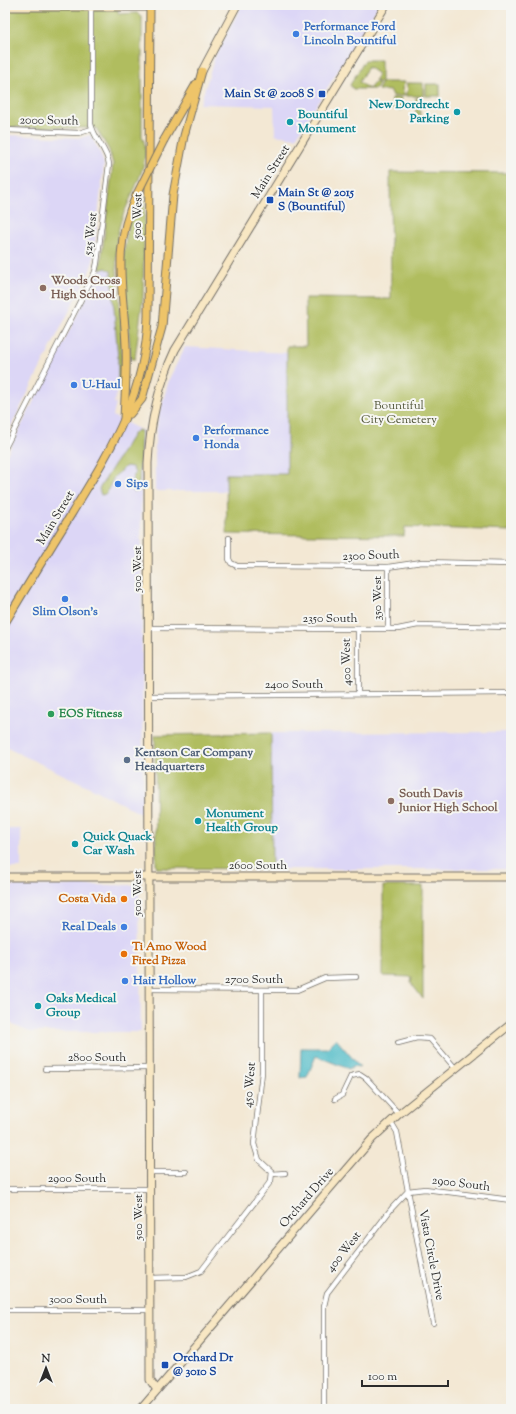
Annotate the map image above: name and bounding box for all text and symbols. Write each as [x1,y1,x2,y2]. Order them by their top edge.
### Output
place label: Performance Ford Lincoln Bountiful [303,18,397,50]
marker: Performance Ford Lincoln Bountiful [291,29,301,39]
place label: Main St @ 2008 S [223,85,314,103]
marker: Main St @ 2008 S [317,89,327,99]
place label: New Dordrecht Parking [368,96,450,128]
place label: Bountiful Monument [297,106,357,138]
marker: New Dordrecht Parking [452,107,462,117]
street label: 2000 South [19,111,79,131]
marker: Bountiful Monument [285,117,295,127]
street label: Main Street [247,142,295,202]
place label: Main St @ 2015 S (Bountiful) [277,184,355,216]
street label: 500 West [129,193,147,240]
marker: Main St @ 2015 S (Bountiful) [265,195,275,205]
street label: 525 West [79,212,103,257]
place label: Woods Cross High School [50,272,121,304]
marker: Woods Cross High School [38,283,48,293]
place label: U-Haul [81,376,121,394]
marker: U-Haul [69,380,79,390]
park label: Bountiful City Cemetery [361,397,437,429]
place label: Performance Honda [203,422,269,454]
marker: Performance Honda [191,433,201,443]
place label: Sips [126,475,148,493]
marker: Sips [113,479,123,489]
street label: Main Street [33,487,79,549]
street label: 500 West [129,546,147,593]
street label: 2300 South [342,546,400,566]
street label: 350 West [369,576,387,620]
marker: Slim Olson's [60,594,70,604]
place label: Slim Olson's [32,603,98,621]
street label: 2350 South [302,610,358,628]
street label: 400 West [338,638,356,686]
street label: 2400 South [265,676,323,694]
place label: EOS Fitness [58,705,122,723]
marker: EOS Fitness [46,709,56,719]
place label: Kentson Car Company Headquarters [134,744,253,776]
marker: Kentson Car Company Headquarters [122,755,132,765]
place label: South Davis Junior High School [398,785,498,817]
marker: South Davis Junior High School [386,796,396,806]
place label: Monument Health Group [205,805,278,837]
marker: Monument Health Group [193,816,203,826]
place label: Quick Quack Car Wash [83,828,152,860]
marker: Quick Quack Car Wash [70,839,80,849]
street label: 2600 South [229,857,287,875]
street label: 500 West [129,870,147,917]
place label: Costa Vida [59,890,116,908]
marker: Costa Vida [119,894,129,904]
place label: Real Deals [61,918,116,936]
marker: Real Deals [119,922,129,932]
place label: Ti Amo Wood Fired Pizza [131,938,207,970]
marker: Ti Amo Wood Fired Pizza [119,949,129,959]
street label: 2700 South [225,971,283,989]
place label: Hair Hollow [132,972,196,990]
marker: Hair Hollow [120,976,130,986]
place label: Oaks Medical Group [46,990,117,1022]
marker: Oaks Medical Group [33,1001,43,1011]
street label: 2800 South [68,1049,126,1067]
street label: 450 West [239,1061,261,1109]
street label: Orchard Drive [276,1163,339,1232]
street label: 2900 South [48,1170,106,1188]
street label: 2900 South [431,1172,491,1196]
street label: 500 West [130,1194,148,1241]
street label: Vista Circle Drive [413,1208,449,1302]
street label: 400 West [322,1228,366,1276]
street label: 3000 South [49,1291,107,1309]
north arrow [26,1348,66,1388]
place label: Orchard Dr @ 3010 S [173,1349,234,1381]
text: N [41,1351,51,1367]
marker: Orchard Dr @ 3010 S [160,1360,170,1370]
scale bar [362,1362,448,1388]
text: 100 m [368,1368,397,1386]

